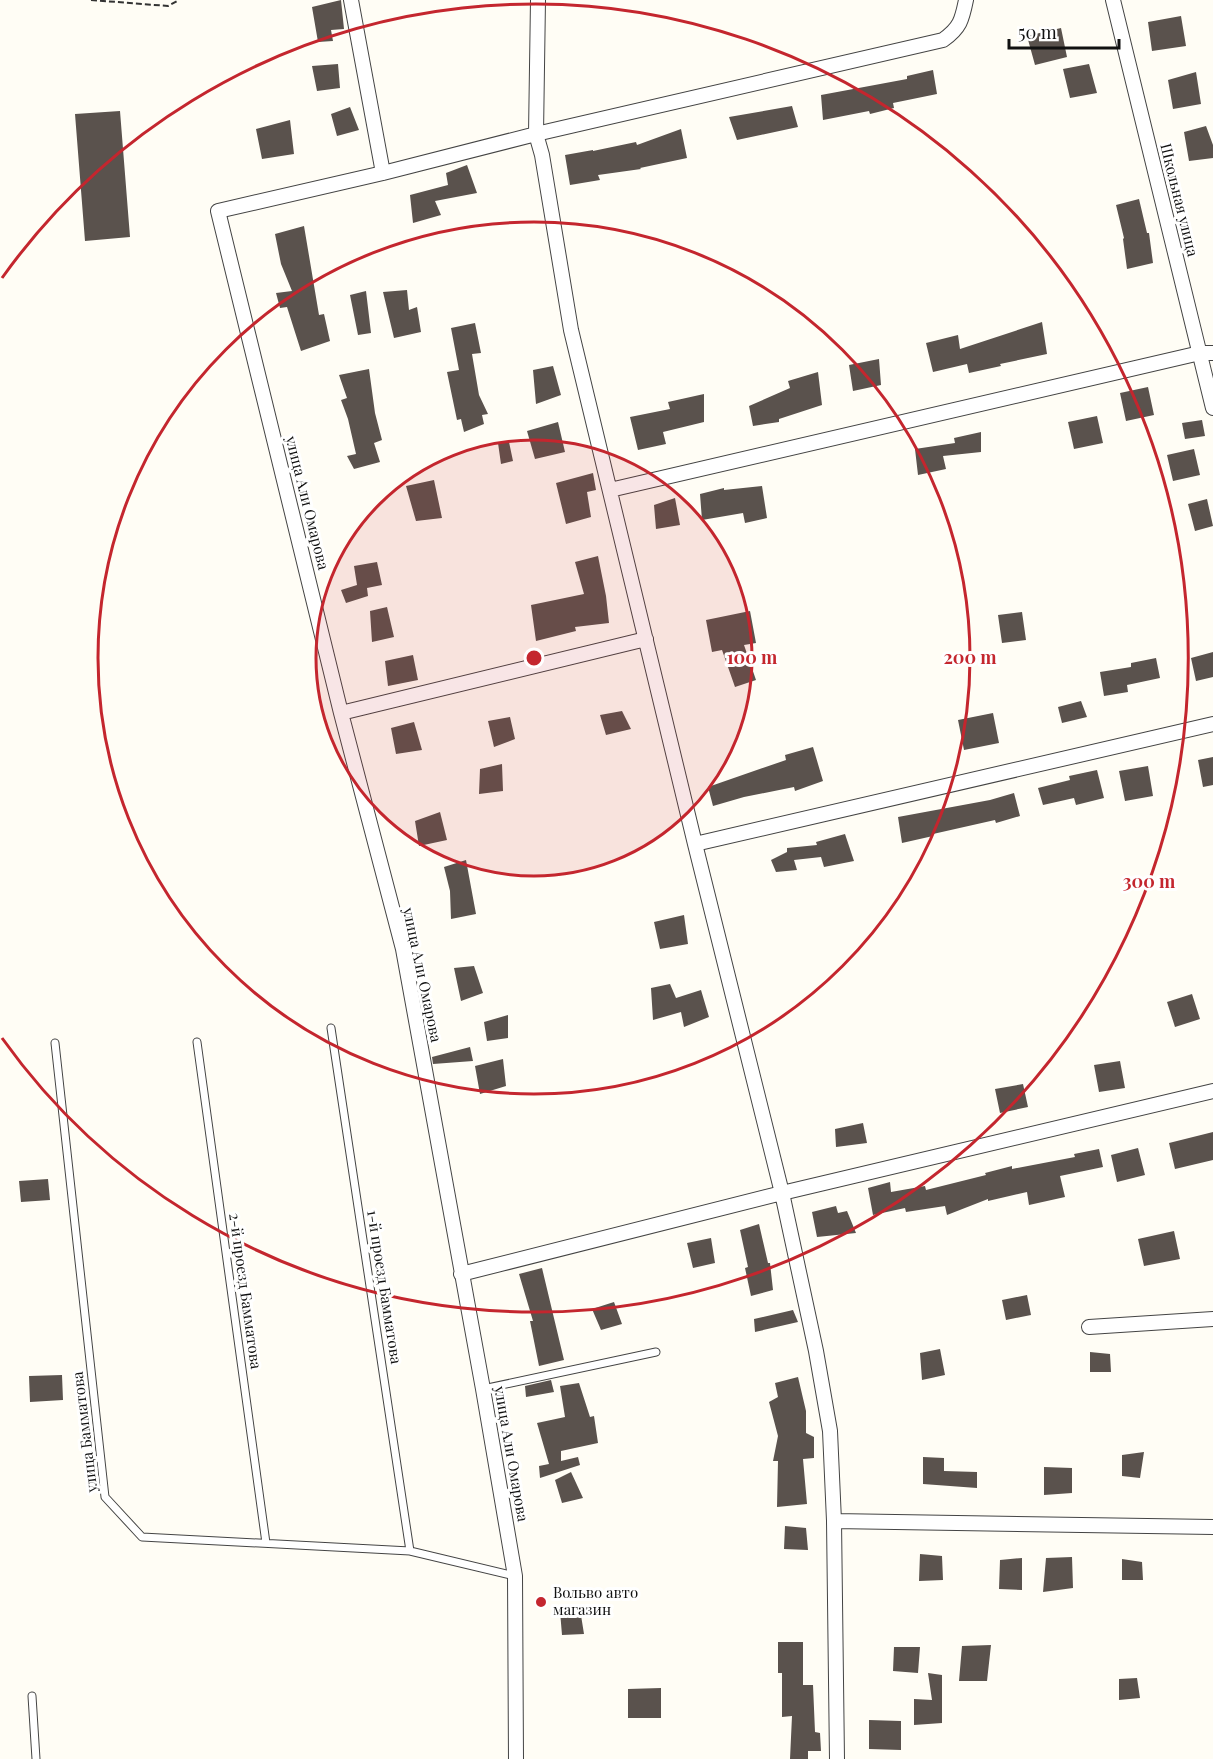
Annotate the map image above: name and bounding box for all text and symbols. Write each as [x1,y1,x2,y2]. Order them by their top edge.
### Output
scale bar [1009,12,1118,50]
text: 50 m [1018,20,1057,44]
street label: Школьная улица [1156,141,1204,259]
street label: улица Али Омарова [281,433,334,572]
text: 100 m [727,645,778,669]
text: 200 m [943,645,997,669]
centre of rings [524,648,544,668]
text: 300 m [1123,869,1176,893]
street label: улица Али Омарова [399,905,447,1044]
street label: 1-й проезд Бамматова [363,1208,407,1366]
street label: 2-й проезд Бамматова [225,1212,267,1371]
street label: улица Бамматова [67,1370,101,1495]
street label: улица Али Омарова [490,1384,534,1524]
place label: Вольво авто магазин [553,1582,638,1619]
marker: Вольво авто магазин [534,1595,548,1609]

